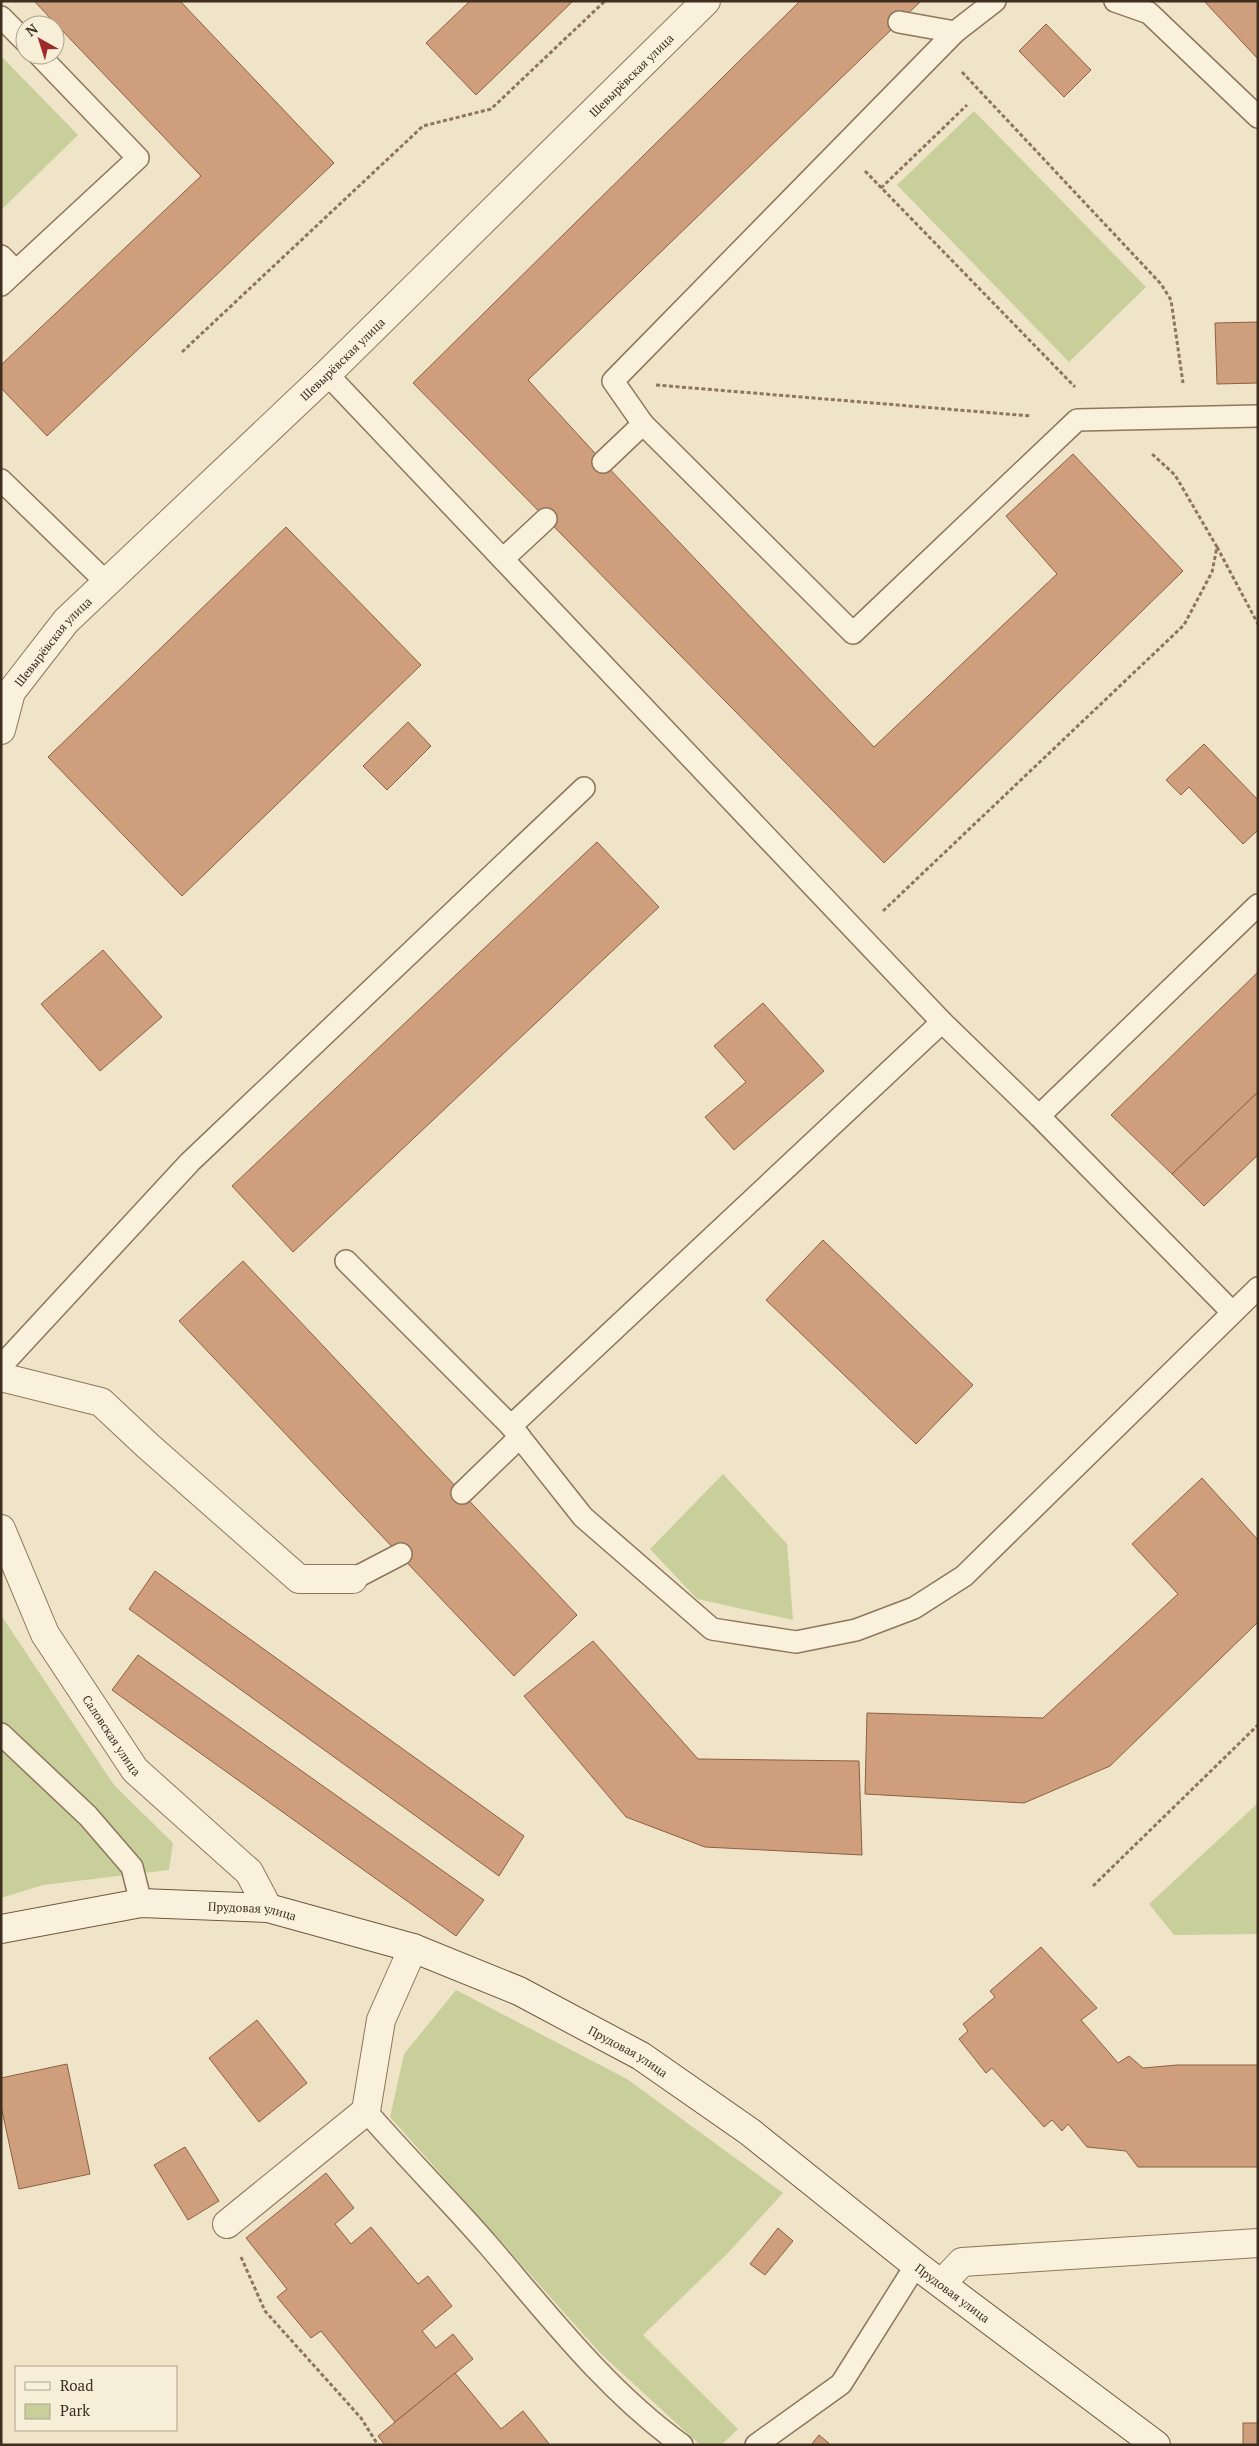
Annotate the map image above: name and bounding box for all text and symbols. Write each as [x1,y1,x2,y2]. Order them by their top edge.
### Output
north arrow [15,15,65,65]
text: N [21,19,42,40]
street label: Шевырёвская улица [586,30,676,120]
street label: Шевырёвская улица [297,314,388,403]
street label: Шевырёвская улица [11,594,94,689]
street label: Саловская улица [80,1692,144,1779]
street label: Прудовая улица [208,1898,298,1923]
street label: Прудовая улица [586,2022,671,2080]
street label: Прудовая улица [912,2260,993,2325]
legend [15,2366,178,2431]
text: Road [60,2375,93,2395]
text: Park [60,2400,90,2420]

